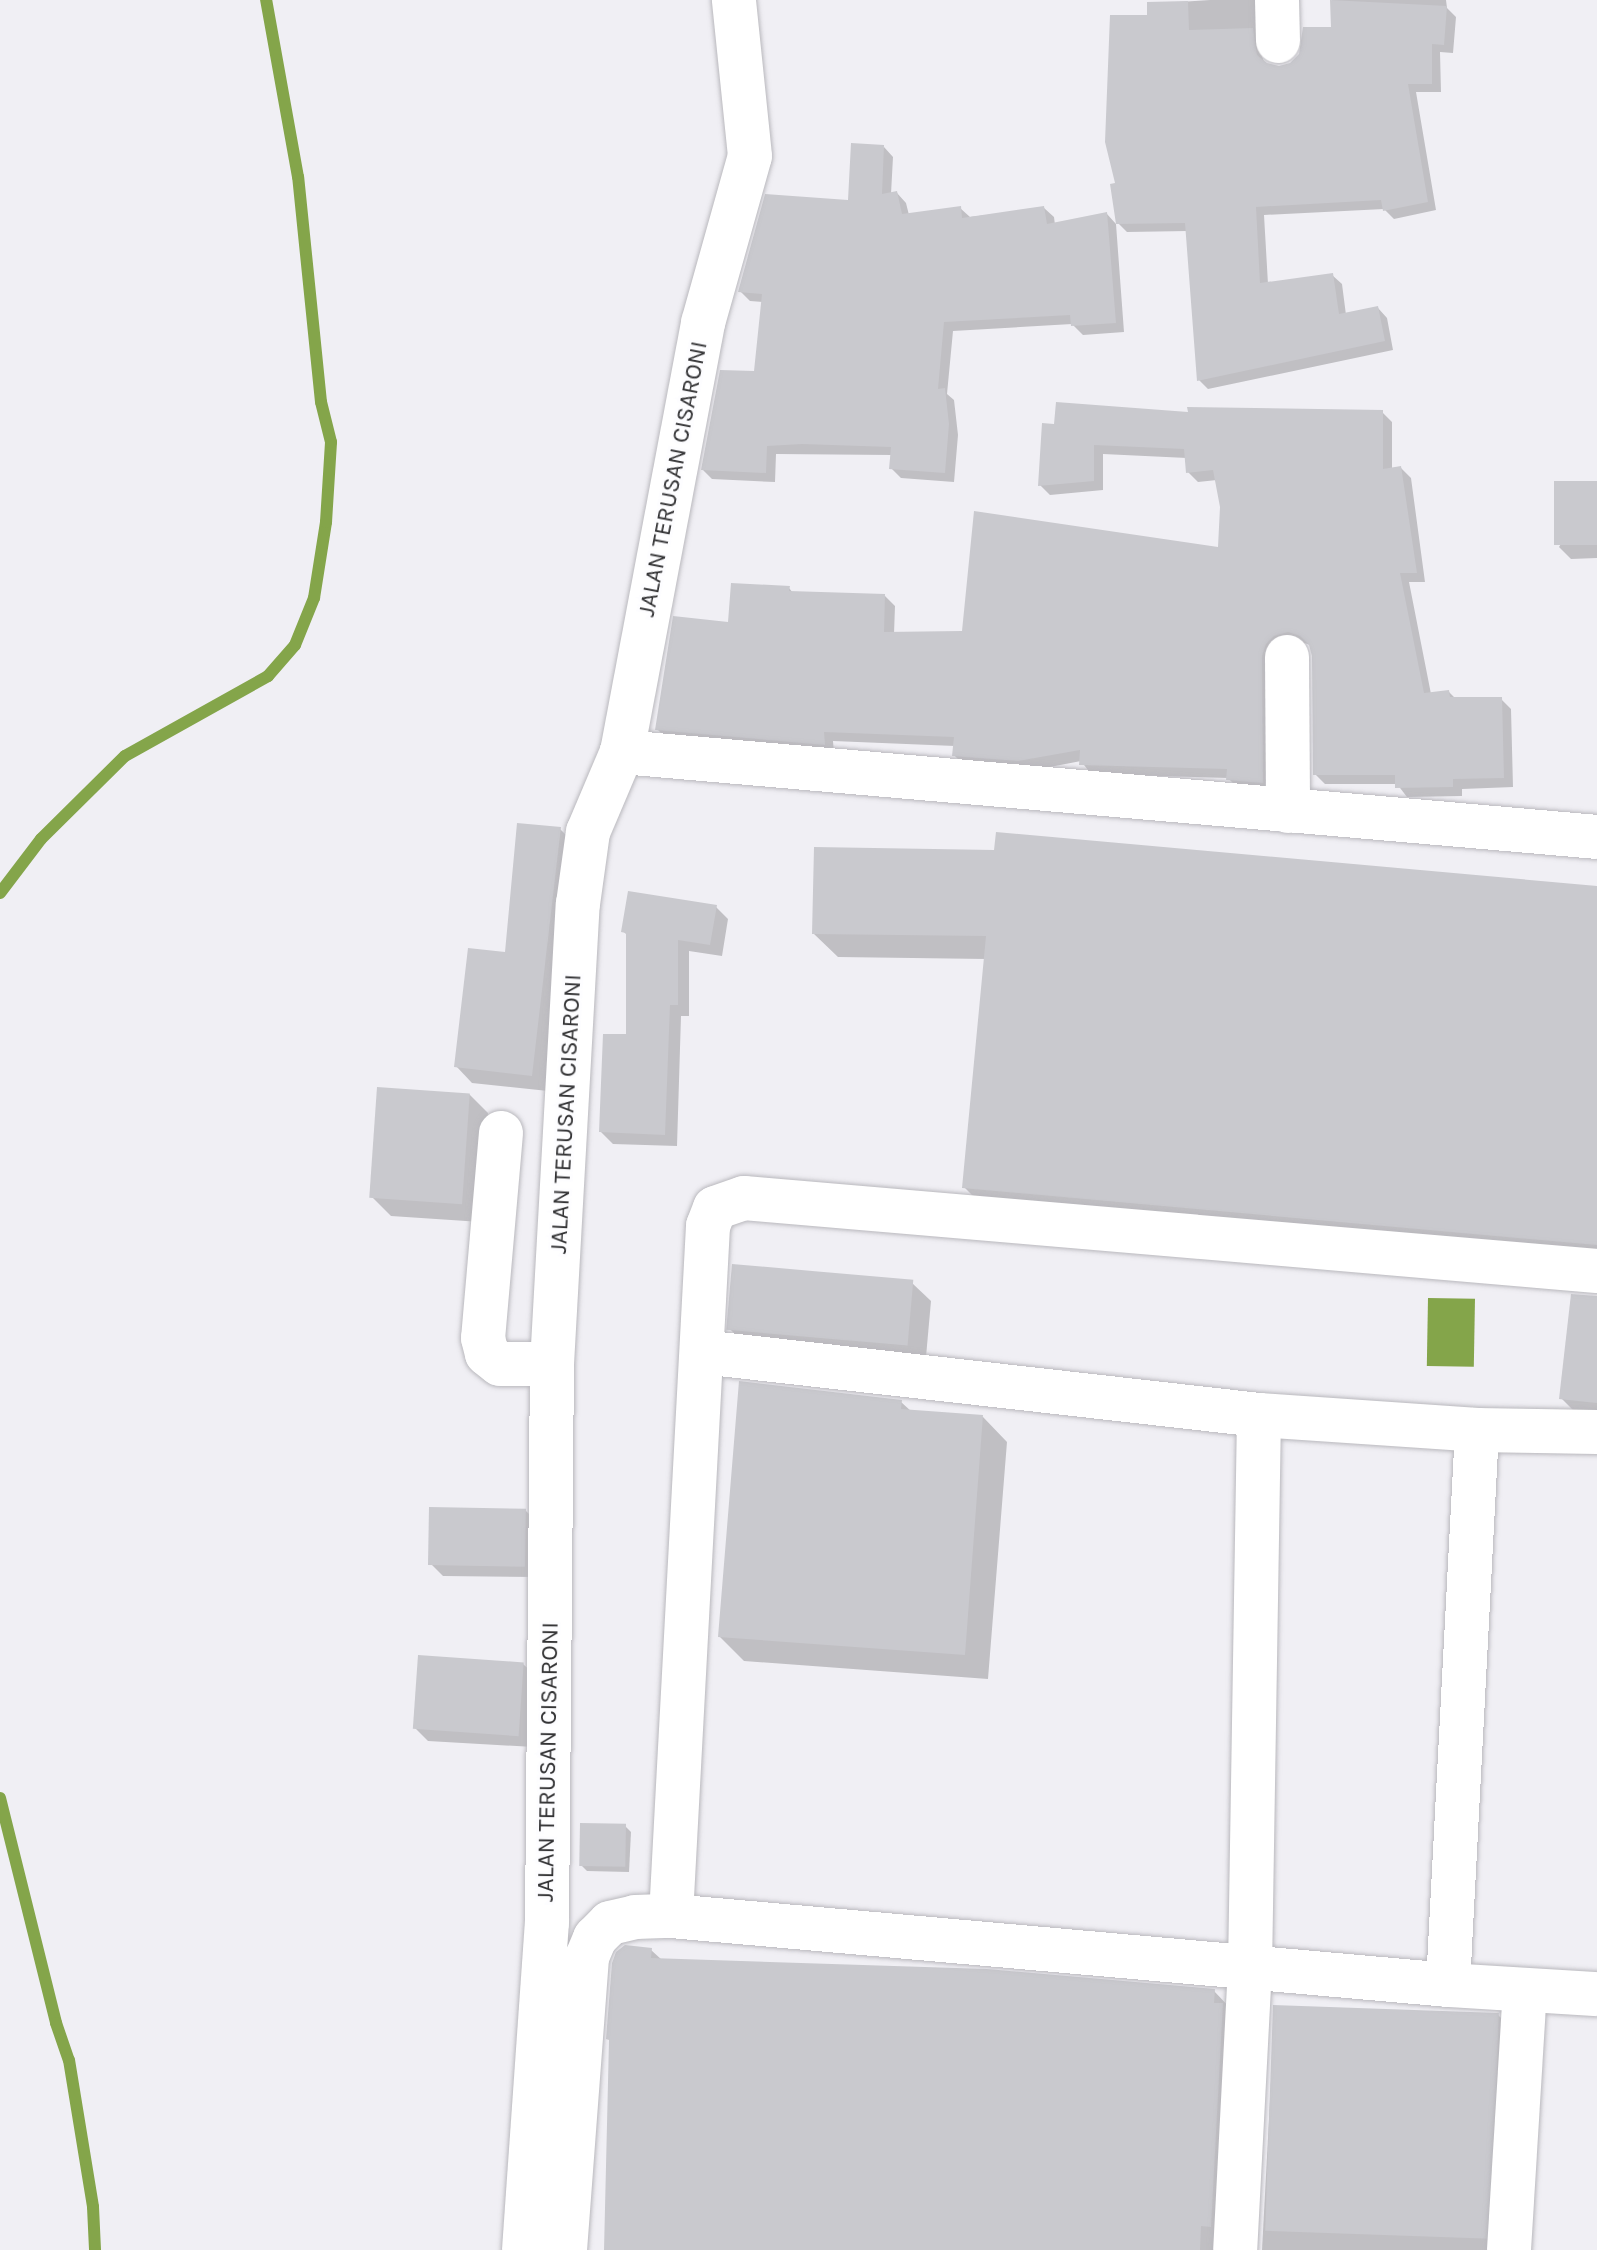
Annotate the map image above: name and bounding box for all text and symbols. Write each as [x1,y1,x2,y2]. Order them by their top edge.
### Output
street label: JALAN TERUSAN CISARONI [632,339,714,619]
street label: JALAN TERUSAN CISARONI [544,973,588,1255]
street label: JALAN TERUSAN CISARONI [531,1622,565,1902]

